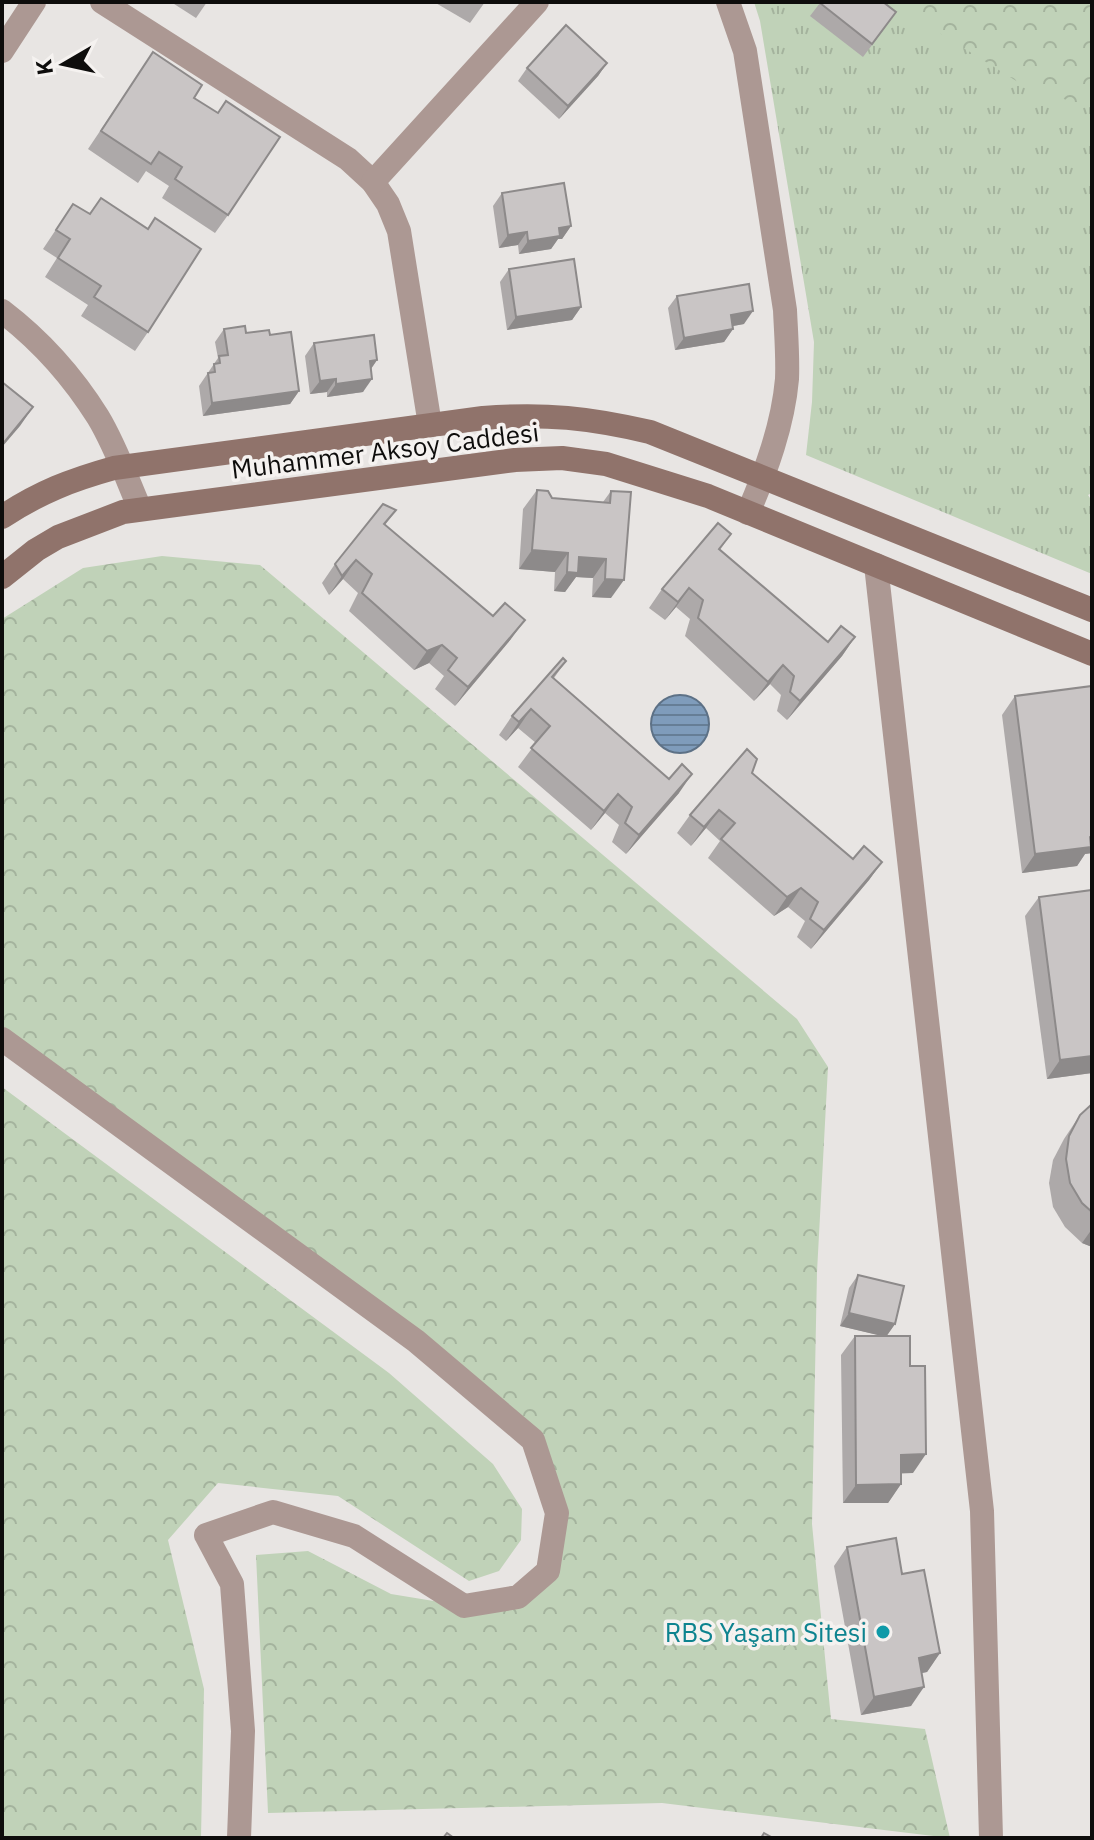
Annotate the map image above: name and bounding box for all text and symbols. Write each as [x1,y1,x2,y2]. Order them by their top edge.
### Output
north arrow [24,24,104,104]
text: K [28,57,59,77]
street label: Muhammer Aksoy Caddesi [229,414,541,486]
place label: RBS Yaşam Sitesi [665,1615,867,1649]
marker: RBS Yaşam Sitesi [874,1623,892,1641]

